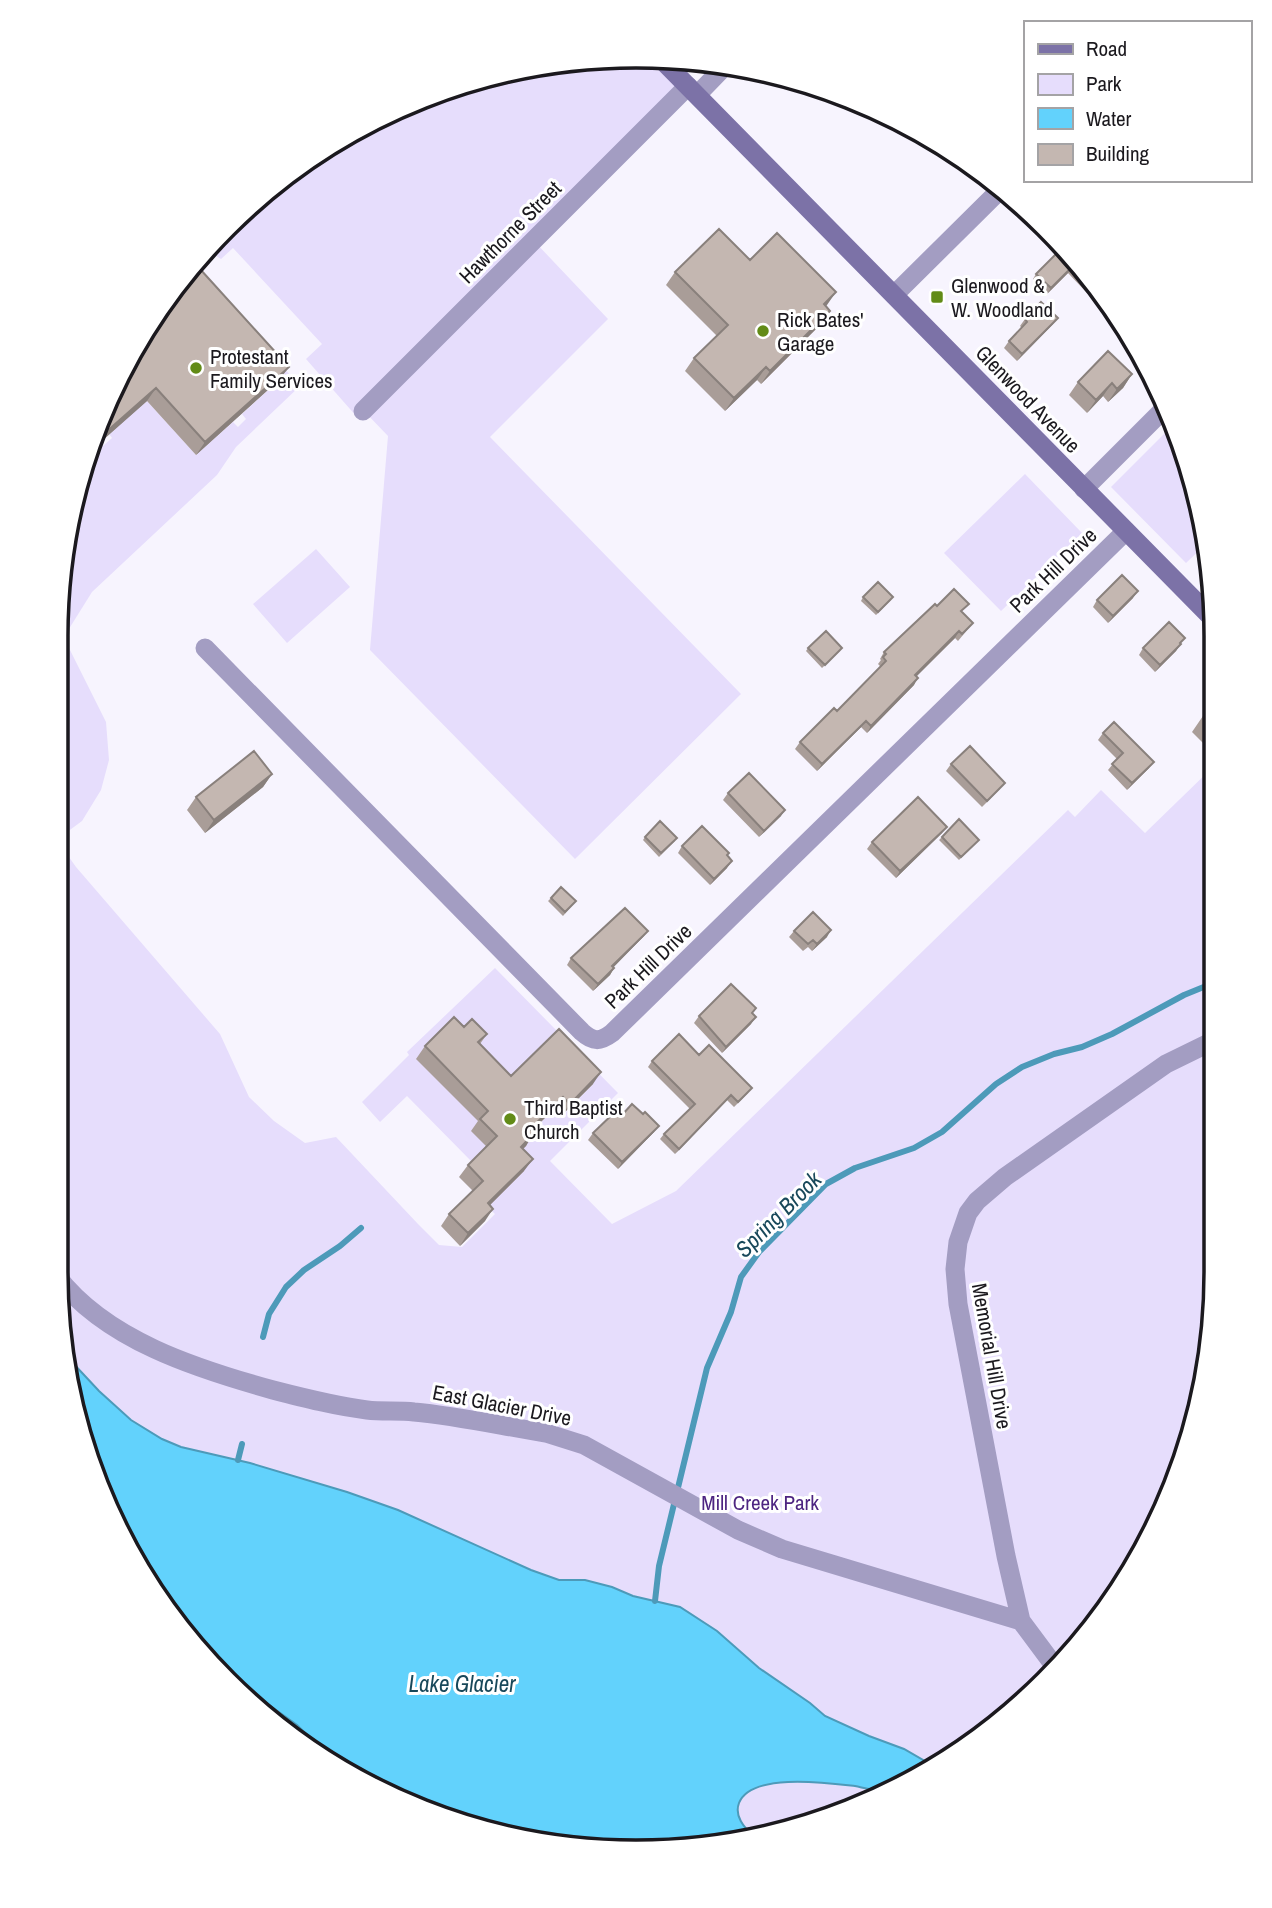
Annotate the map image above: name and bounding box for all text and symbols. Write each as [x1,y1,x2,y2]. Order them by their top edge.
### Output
legend [1024,21,1251,182]
text: Road [1086,34,1127,63]
text: Park [1086,69,1122,98]
text: Water [1086,104,1132,133]
text: Building [1086,139,1150,168]
street label: Hawthorne Street [452,174,568,290]
place label: Glenwood & W. Woodland [951,271,1053,324]
marker: Glenwood & W. Woodland [929,289,945,305]
place label: Rick Bates' Garage [777,305,864,358]
marker: Rick Bates' Garage [755,323,771,339]
street label: Glenwood Avenue [969,339,1087,459]
place label: Protestant Family Services [210,342,333,395]
marker: Protestant Family Services [188,360,204,376]
street label: Park Hill Drive [1003,521,1103,619]
street label: Park Hill Drive [598,917,698,1015]
place label: Third Baptist Church [524,1093,623,1146]
marker: Third Baptist Church [502,1111,518,1127]
water label: Spring Brook [728,1163,829,1264]
street label: Memorial Hill Drive [965,1281,1019,1431]
street label: East Glacier Drive [430,1377,574,1433]
park label: Mill Creek Park [701,1488,819,1517]
water label: Lake Glacier [409,1668,516,1699]

